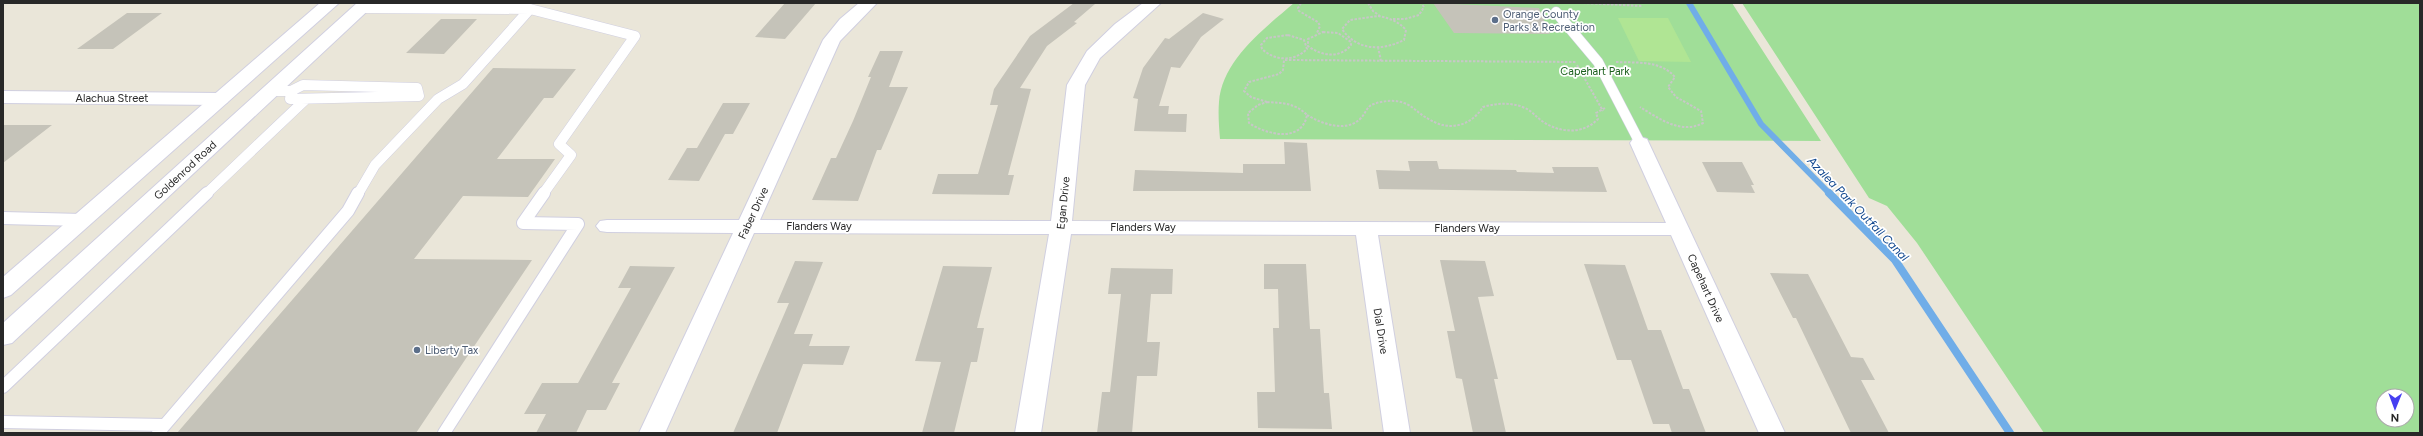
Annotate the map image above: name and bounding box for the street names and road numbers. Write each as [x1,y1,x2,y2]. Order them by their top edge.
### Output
street label: Alachua Street [76,92,148,105]
street label: Goldenrod Road [152,138,219,203]
street label: Egan Drive [1054,176,1073,230]
street label: Faber Drive [736,185,771,241]
street label: Flanders Way [786,220,852,233]
street label: Flanders Way [1110,221,1176,234]
street label: Flanders Way [1434,222,1500,235]
street label: Capehart Drive [1685,252,1726,325]
street label: Dial Drive [1370,307,1391,355]

